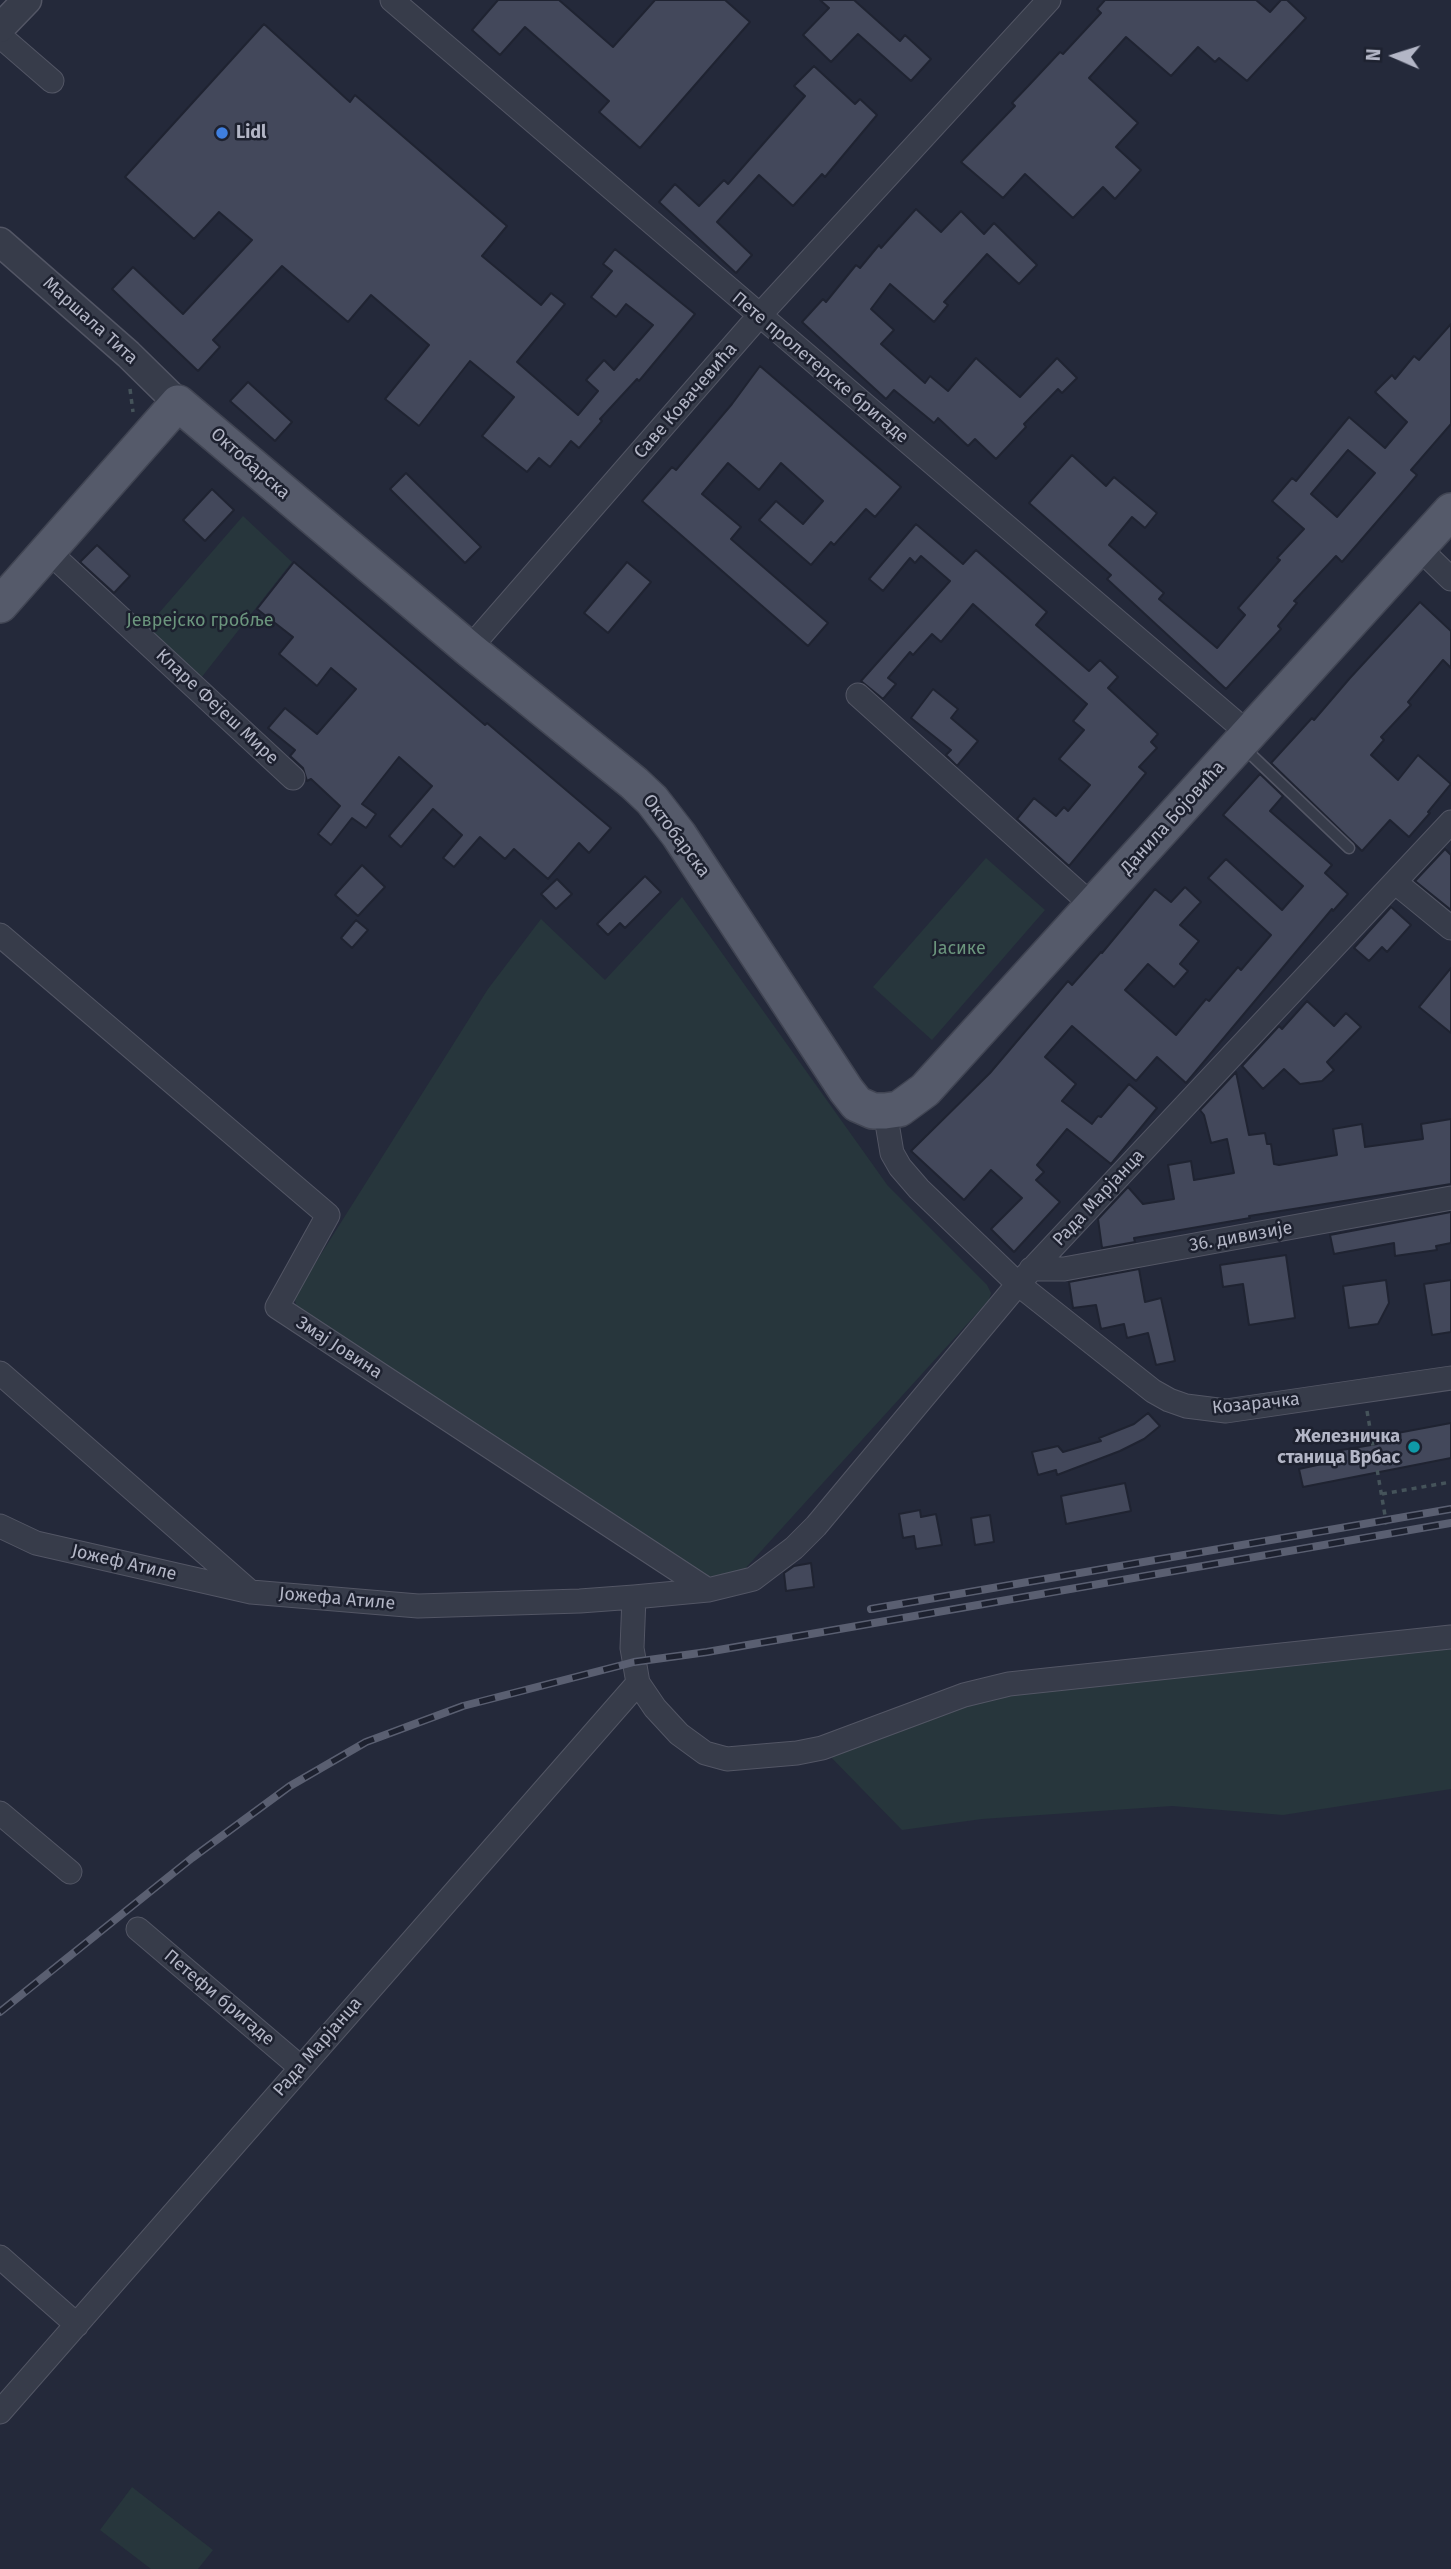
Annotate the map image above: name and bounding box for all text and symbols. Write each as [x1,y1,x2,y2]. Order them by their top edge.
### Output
north arrow [1360,21,1430,91]
text: N [1362,48,1385,62]
place label: Lidl [236,122,266,144]
marker: Lidl [214,125,230,141]
street label: Маршала Тита [38,273,142,369]
street label: Пете пролетерске бригаде [727,288,913,448]
street label: Саве Ковачевића [630,339,742,463]
street label: Октобарска [206,424,294,504]
park label: Јеврејско гробље [126,610,274,632]
street label: Кларе Фејеш Мире [151,645,283,769]
street label: Данила Бојовића [1116,757,1230,879]
street label: Октобарска [638,790,714,882]
park label: Јасике [932,938,986,960]
street label: Рада Марјанца [1049,1145,1149,1251]
street label: 36. дивизије [1188,1217,1294,1257]
street label: Змај Јовина [292,1312,386,1384]
street label: Козарачка [1211,1389,1301,1419]
place label: Железничка станица Врбас [1277,1426,1400,1468]
marker: Железничка станица Врбас [1406,1439,1422,1455]
street label: Јожеф Атиле [69,1540,179,1586]
street label: Јожефа Атиле [278,1583,396,1615]
street label: Петефи бригаде [159,1945,279,2051]
street label: Рада Марјанца [269,1993,367,2101]

